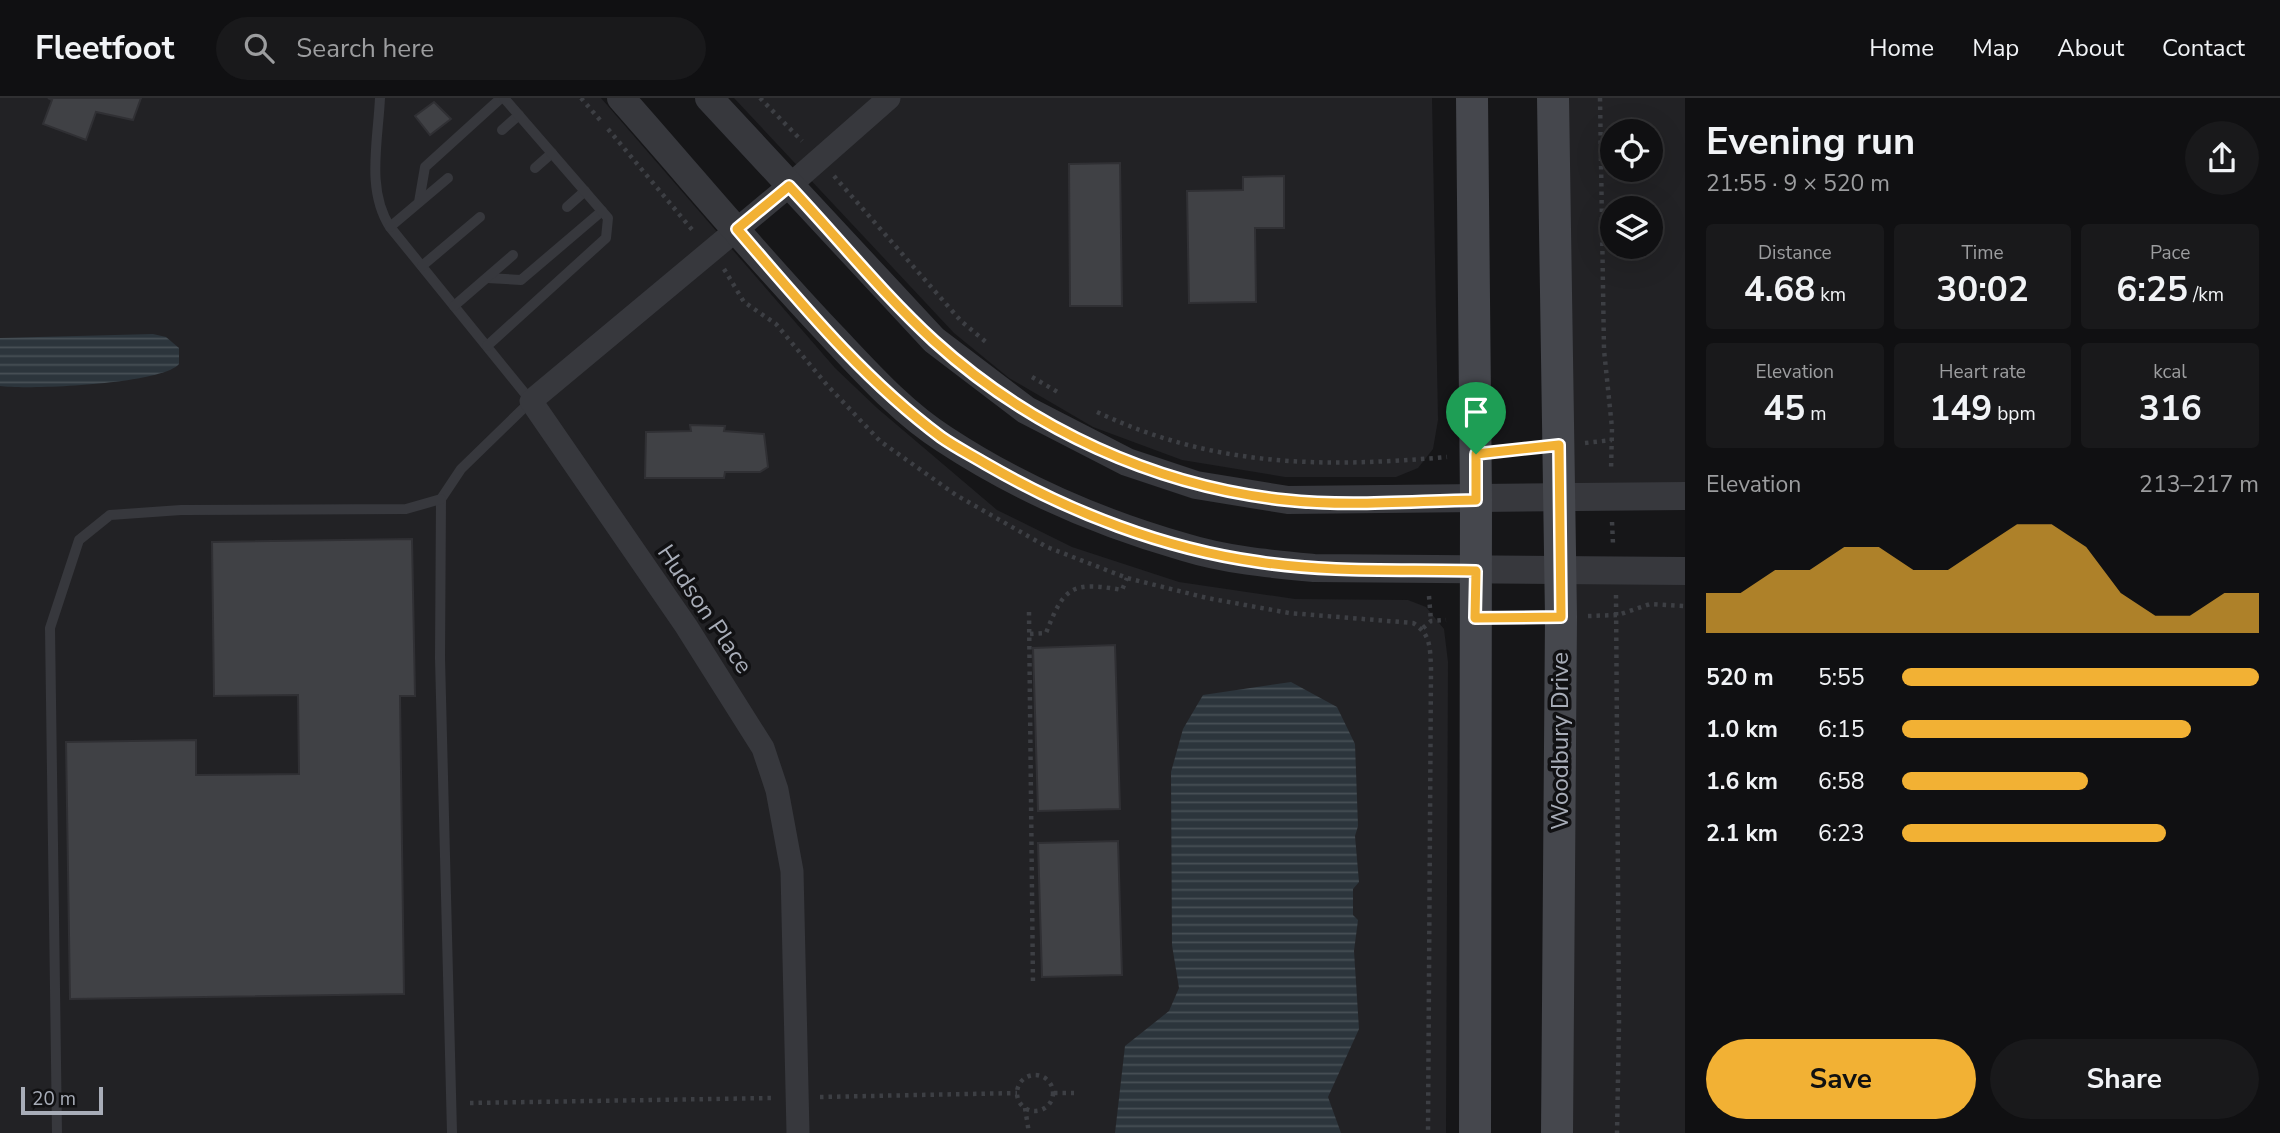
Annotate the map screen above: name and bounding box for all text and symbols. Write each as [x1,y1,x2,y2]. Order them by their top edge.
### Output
search box [216,17,706,80]
text: Fleetfoot [35,26,174,71]
icon: search [240,29,278,67]
text: Search here [296,31,434,66]
text: Home [1869,32,1934,64]
text: Map [1972,32,2019,64]
text: About [2057,32,2124,64]
text: Contact [2162,32,2245,64]
text: Evening run [1706,116,1915,167]
map controls [1600,119,1663,259]
button: locate [1600,119,1663,182]
button: share [2185,121,2259,195]
text: 21:55 · 9 × 520 m [1706,168,1890,199]
button: layers [1600,196,1663,259]
text: Distance [1758,240,1832,266]
text: Time [1961,240,2004,266]
text: Pace [2150,240,2190,266]
text: 4.68 [1744,266,1815,313]
text: 30:02 [1936,266,2029,313]
text: 6:25 [2116,266,2188,313]
text: km [1815,282,1846,308]
text: /km [2188,282,2224,308]
text: Elevation [1755,359,1834,385]
text: Heart rate [1939,359,2026,385]
text: kcal [2153,359,2187,385]
pin [1446,382,1506,454]
text: 45 [1763,385,1805,432]
text: 149 [1929,385,1992,432]
text: 316 [2139,385,2202,432]
icon: arrive [1457,393,1495,431]
text: m [1805,401,1826,427]
text: bpm [1992,401,2036,427]
text: Elevation [1706,469,1801,500]
text: 213–217 m [2139,469,2259,500]
street label: Hudson Place [650,538,760,680]
street label: Woodbury Drive [1544,652,1576,830]
text: 520 m [1706,662,1774,693]
text: 5:55 [1818,662,1865,693]
text: 1.0 km [1706,714,1778,745]
text: 6:15 [1818,714,1865,745]
text: 1.6 km [1706,766,1778,797]
text: 6:58 [1818,766,1865,797]
text: 2.1 km [1706,818,1778,849]
text: 6:23 [1818,818,1865,849]
button: Save [1706,1039,1976,1119]
button: Share [1990,1039,2259,1119]
scale bar [21,1084,103,1116]
text: 20 m [32,1086,76,1112]

